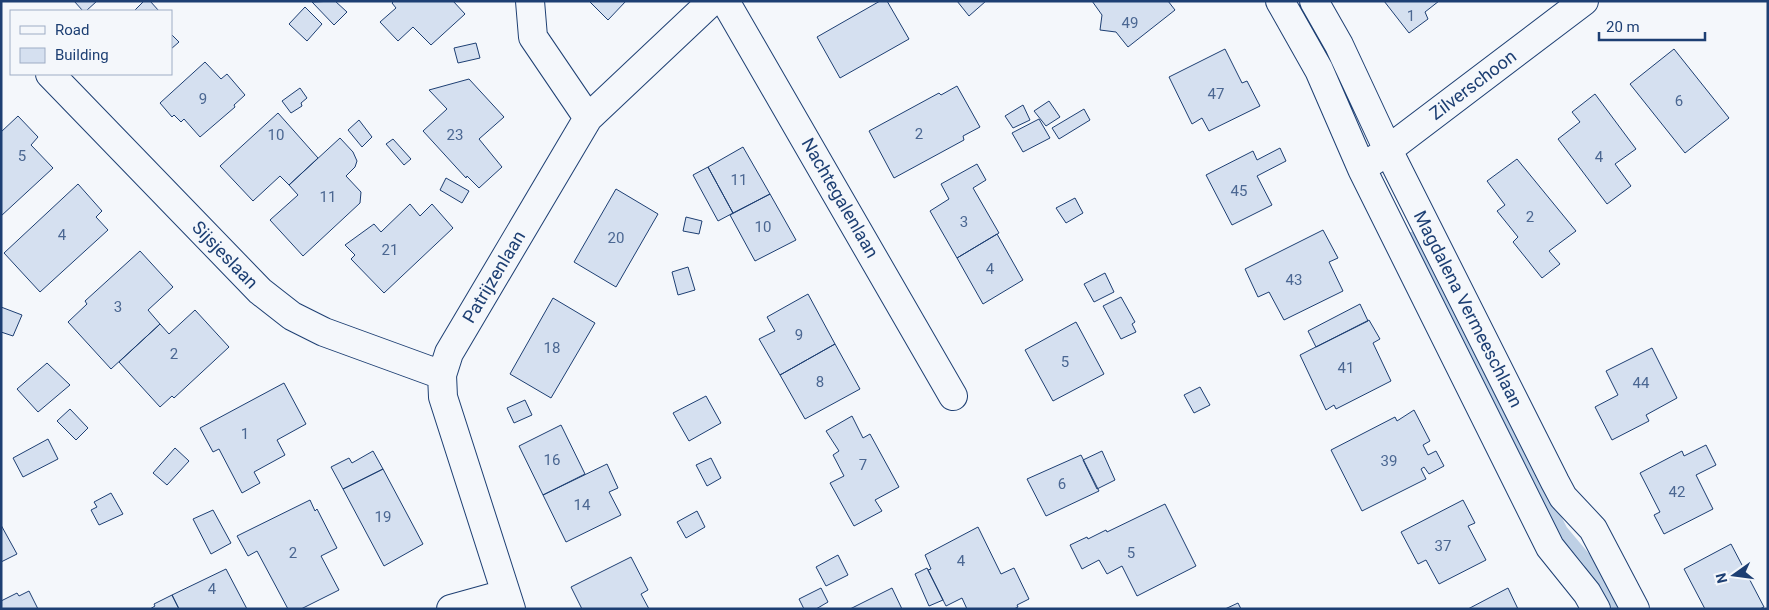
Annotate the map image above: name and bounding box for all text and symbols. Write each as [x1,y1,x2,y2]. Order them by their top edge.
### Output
house number: 1 [1407,7,1415,25]
legend [10,10,172,75]
scale bar [1599,10,1705,42]
house number: 49 [1122,14,1138,32]
text: 20 m [1606,18,1640,36]
text: Road [55,21,89,39]
street label: Zilverschoon [1425,45,1520,124]
text: Building [55,46,109,64]
house number: 47 [1208,85,1224,103]
house number: 9 [199,90,207,108]
house number: 6 [1675,92,1683,110]
house number: 2 [915,125,923,143]
house number: 10 [268,126,284,144]
house number: 23 [447,126,463,144]
street label: Nachtegalenlaan [798,134,883,261]
house number: 5 [18,147,26,165]
house number: 4 [1595,148,1604,166]
house number: 11 [731,171,747,189]
house number: 45 [1231,182,1247,200]
house number: 11 [320,188,336,206]
street label: Magdalena Vermeeschlaan [1410,207,1527,411]
house number: 2 [1526,208,1534,226]
house number: 3 [960,213,968,231]
street label: Sijsjeslaan [188,217,263,293]
house number: 10 [755,218,771,236]
house number: 4 [58,226,67,244]
street label: Patrijzenlaan [458,227,529,327]
house number: 20 [608,229,624,247]
house number: 21 [382,241,398,259]
house number: 4 [986,260,995,278]
house number: 43 [1286,271,1302,289]
house number: 3 [114,298,122,316]
house number: 9 [795,326,803,344]
house number: 18 [544,339,560,357]
house number: 2 [170,345,178,363]
house number: 5 [1061,353,1069,371]
house number: 41 [1338,359,1354,377]
house number: 8 [816,373,824,391]
house number: 44 [1633,374,1650,392]
house number: 1 [241,425,249,443]
house number: 16 [544,451,560,469]
house number: 39 [1381,452,1397,470]
house number: 7 [859,456,867,474]
house number: 6 [1058,475,1066,493]
house number: 42 [1669,483,1685,501]
house number: 14 [574,496,591,514]
house number: 19 [375,508,391,526]
house number: 37 [1435,537,1451,555]
house number: 2 [289,544,297,562]
house number: 5 [1127,544,1135,562]
north arrow [1709,550,1759,600]
house number: 4 [957,552,966,570]
text: N [1712,571,1730,585]
house number: 4 [208,580,217,598]

